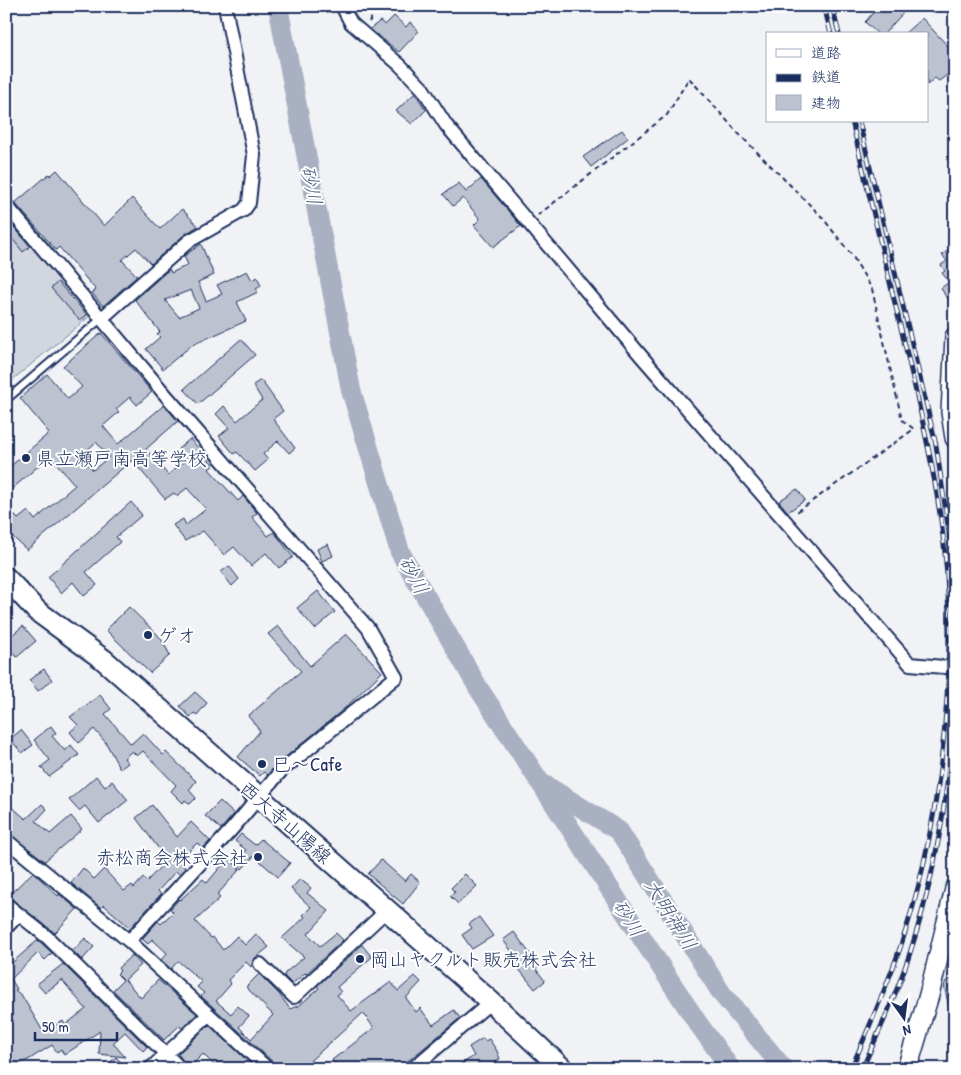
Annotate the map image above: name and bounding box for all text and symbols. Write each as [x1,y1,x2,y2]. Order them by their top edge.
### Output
legend [766,32,928,122]
text: 道路 [811,42,841,63]
text: 鉄道 [811,66,841,87]
text: 建物 [811,92,841,113]
water label: 砂川 [295,163,329,207]
place label: 県立瀬戸南高等学校 [36,445,207,471]
marker: 県立瀬戸南高等学校 [20,452,32,464]
water label: 砂川 [392,551,436,599]
place label: ゲオ [158,622,196,648]
marker: ゲオ [142,629,154,641]
place label: 巳～Cafe [272,751,343,777]
marker: 巳～Cafe [256,758,268,770]
street label: 西大寺山陽線 [234,775,338,869]
place label: 赤松商会株式会社 [96,844,248,870]
marker: 赤松商会株式会社 [252,851,264,863]
water label: 大明神川 [638,873,704,955]
water label: 砂川 [607,894,651,942]
place label: 岡山ヤクルト販売株式会社 [370,946,597,972]
marker: 岡山ヤクルト販売株式会社 [354,953,366,965]
north arrow [878,992,928,1042]
scale bar [35,1010,118,1042]
text: 50 m [42,1016,69,1037]
text: N [901,1021,913,1041]

